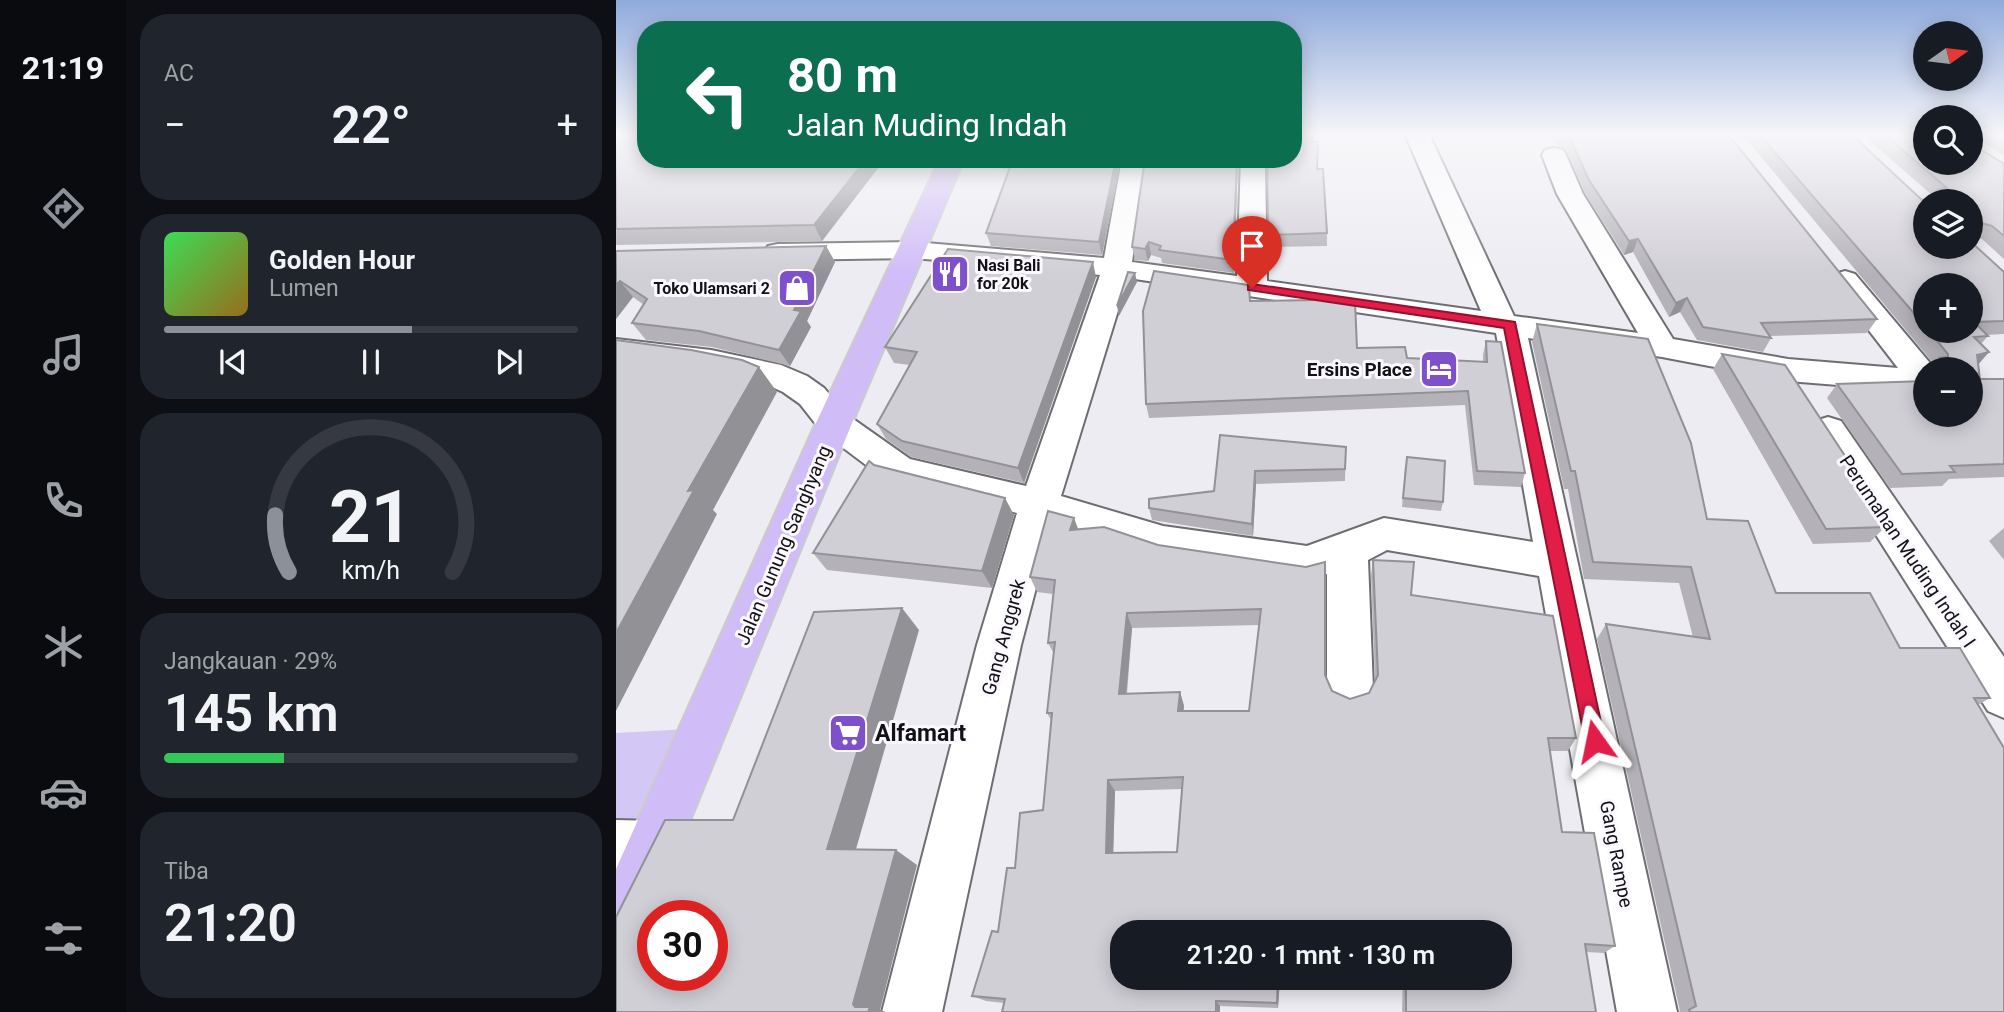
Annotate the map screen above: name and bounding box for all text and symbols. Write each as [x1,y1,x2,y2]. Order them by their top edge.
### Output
north arrow [1913,21,1983,91]
map controls [1913,21,1983,427]
text: 80 m [787,47,898,104]
text: 21:19 [22,49,104,87]
icon: left [672,49,763,140]
text: AC [164,60,194,87]
text: 22° [331,95,411,156]
text: − [164,103,186,147]
text: + [556,103,578,147]
button: search [1913,105,1983,175]
text: Jalan Muding Indah [787,106,1067,144]
icon: directions [39,184,88,233]
button: layers [1913,189,1983,259]
pin [1222,216,1282,288]
icon: arrive [1233,227,1271,265]
text: Golden Hour [269,245,415,275]
restaurant icon: Nasi Bali for 20k [929,253,971,295]
place label: Nasi Bali for 20k [977,256,1041,293]
shop icon: Toko Ulamsari 2 [776,267,818,309]
button: + [1913,273,1983,343]
text: Lumen [269,275,339,302]
place label: Toko Ulamsari 2 [654,279,770,298]
icon: music [39,330,88,379]
icon: previous [214,343,252,381]
icon: pause [352,343,390,381]
icon: next [490,343,528,381]
hotel icon: Ersins Place [1418,348,1460,390]
button: − [1913,357,1983,427]
place label: Ersins Place [1307,358,1412,381]
street label: Jalan Gunung Sanghyang [731,442,836,649]
street label: Perumahan Muding Indah I [1835,451,1981,652]
text: 21 [329,474,413,560]
icon: phone [39,476,88,525]
text: km/h [342,556,400,585]
street label: Gang Anggrek [977,576,1030,698]
icon: climate [39,622,88,671]
text: Jangkauan · 29% [164,648,337,675]
text: 145 km [164,683,339,744]
position arrow [1558,704,1632,778]
supermarket icon: Alfamart [827,712,869,754]
place label: Alfamart [875,720,966,747]
icon: car [39,768,88,817]
street label: Gang Rampe [1595,799,1638,910]
text: Tiba [164,858,209,885]
text: 21:20 [164,893,297,954]
speed limit sign: 30 [637,900,728,991]
icon: filters [39,914,88,963]
text: 21:20 · 1 mnt · 130 m [1187,940,1435,970]

